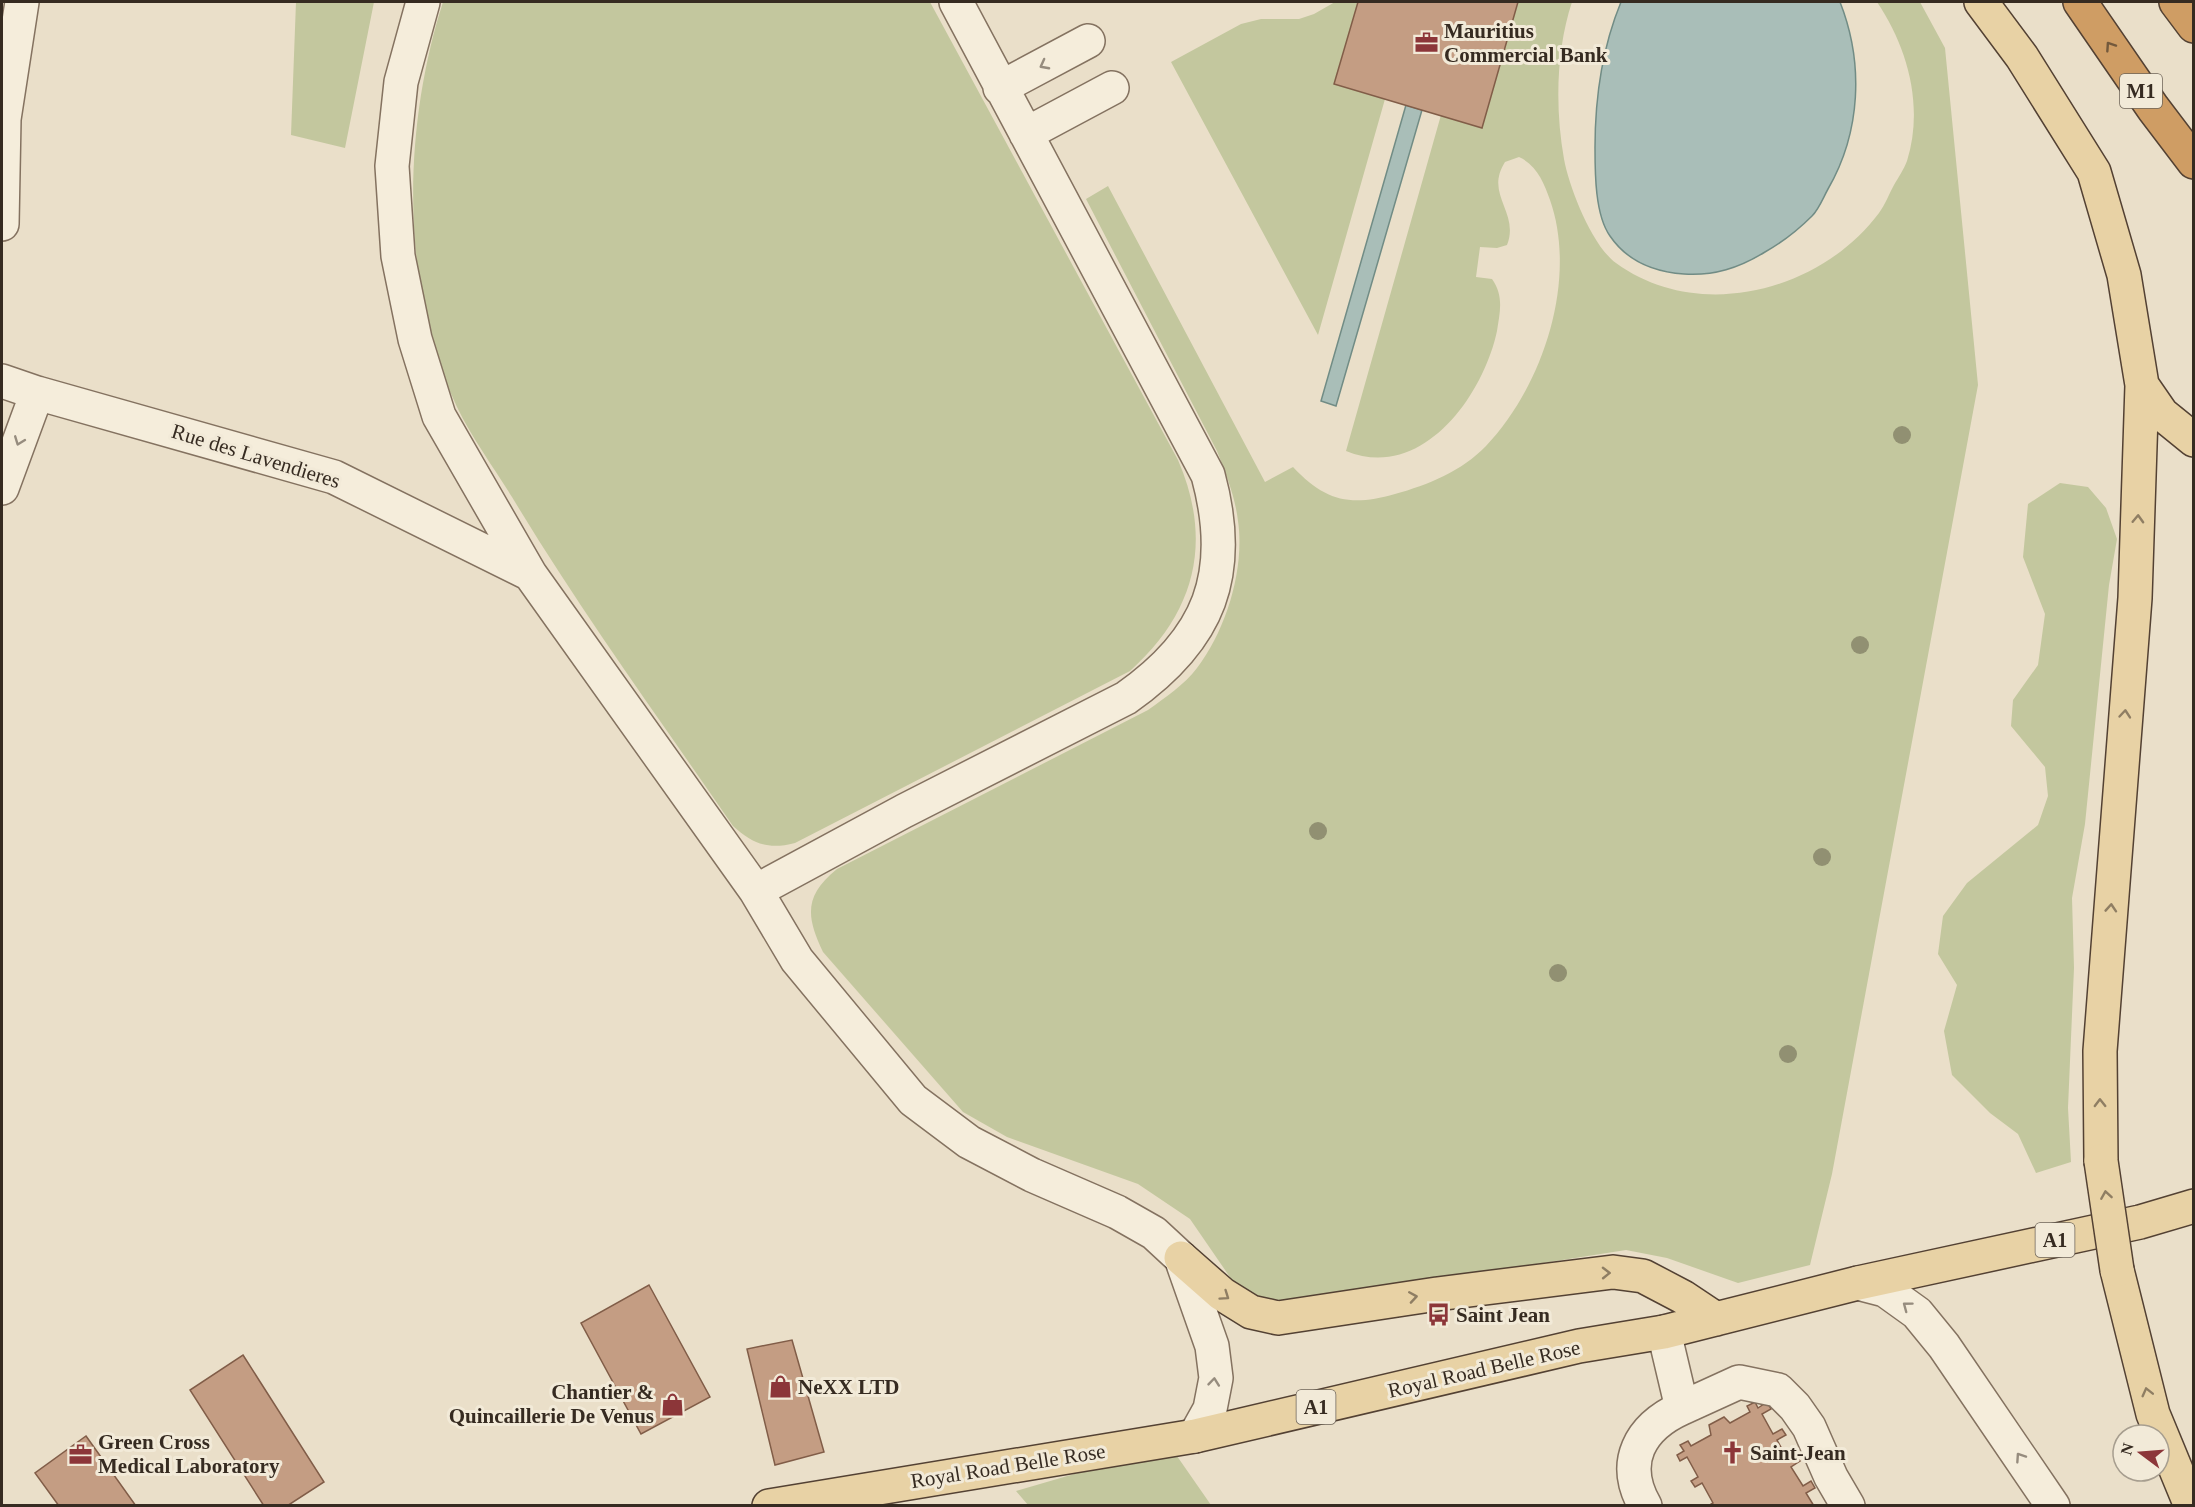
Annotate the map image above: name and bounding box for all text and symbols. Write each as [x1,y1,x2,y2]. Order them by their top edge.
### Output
place label: Mauritius Commercial Bank [1444,19,1608,67]
office icon: Mauritius Commercial Bank [1413,30,1439,56]
one-way arrow [2106,42,2117,53]
one-way arrow [1040,58,1050,69]
road number: M1 [2120,74,2162,108]
street label: Rue des Lavendieres [169,419,343,493]
one-way arrow [14,435,27,445]
one-way arrow [2131,515,2144,524]
one-way arrow [2118,709,2131,718]
one-way arrow [2104,904,2117,913]
one-way arrow [2094,1098,2106,1107]
one-way arrow [2100,1190,2112,1200]
road number: A1 [2036,1223,2074,1257]
one-way arrow [1602,1267,1611,1279]
one-way arrow [1219,1289,1230,1300]
one-way arrow [1409,1292,1418,1304]
bus stop icon: Saint Jean [1425,1302,1451,1328]
place label: Saint Jean [1456,1303,1550,1327]
one-way arrow [1903,1303,1914,1314]
street label: Royal Road Belle Rose [1386,1335,1582,1403]
shop icon: NeXX LTD [767,1374,793,1400]
place label: NeXX LTD [798,1375,899,1399]
one-way arrow [1207,1377,1220,1386]
place label: Chantier & Quincaillerie De Venus [449,1380,654,1428]
one-way arrow [2142,1388,2155,1398]
road number: A1 [1296,1390,1336,1424]
shop icon: Chantier & Quincaillerie De Venus [659,1391,685,1417]
north arrow [2111,1423,2171,1483]
place label: Green Cross Medical Laboratory [98,1430,280,1478]
street label: Royal Road Belle Rose [909,1439,1107,1493]
church icon: Saint-Jean [1719,1440,1745,1466]
office icon: Green Cross Medical Laboratory [67,1441,93,1467]
place label: Saint-Jean [1750,1441,1846,1465]
text: N [2117,1441,2137,1457]
one-way arrow [2016,1453,2027,1464]

